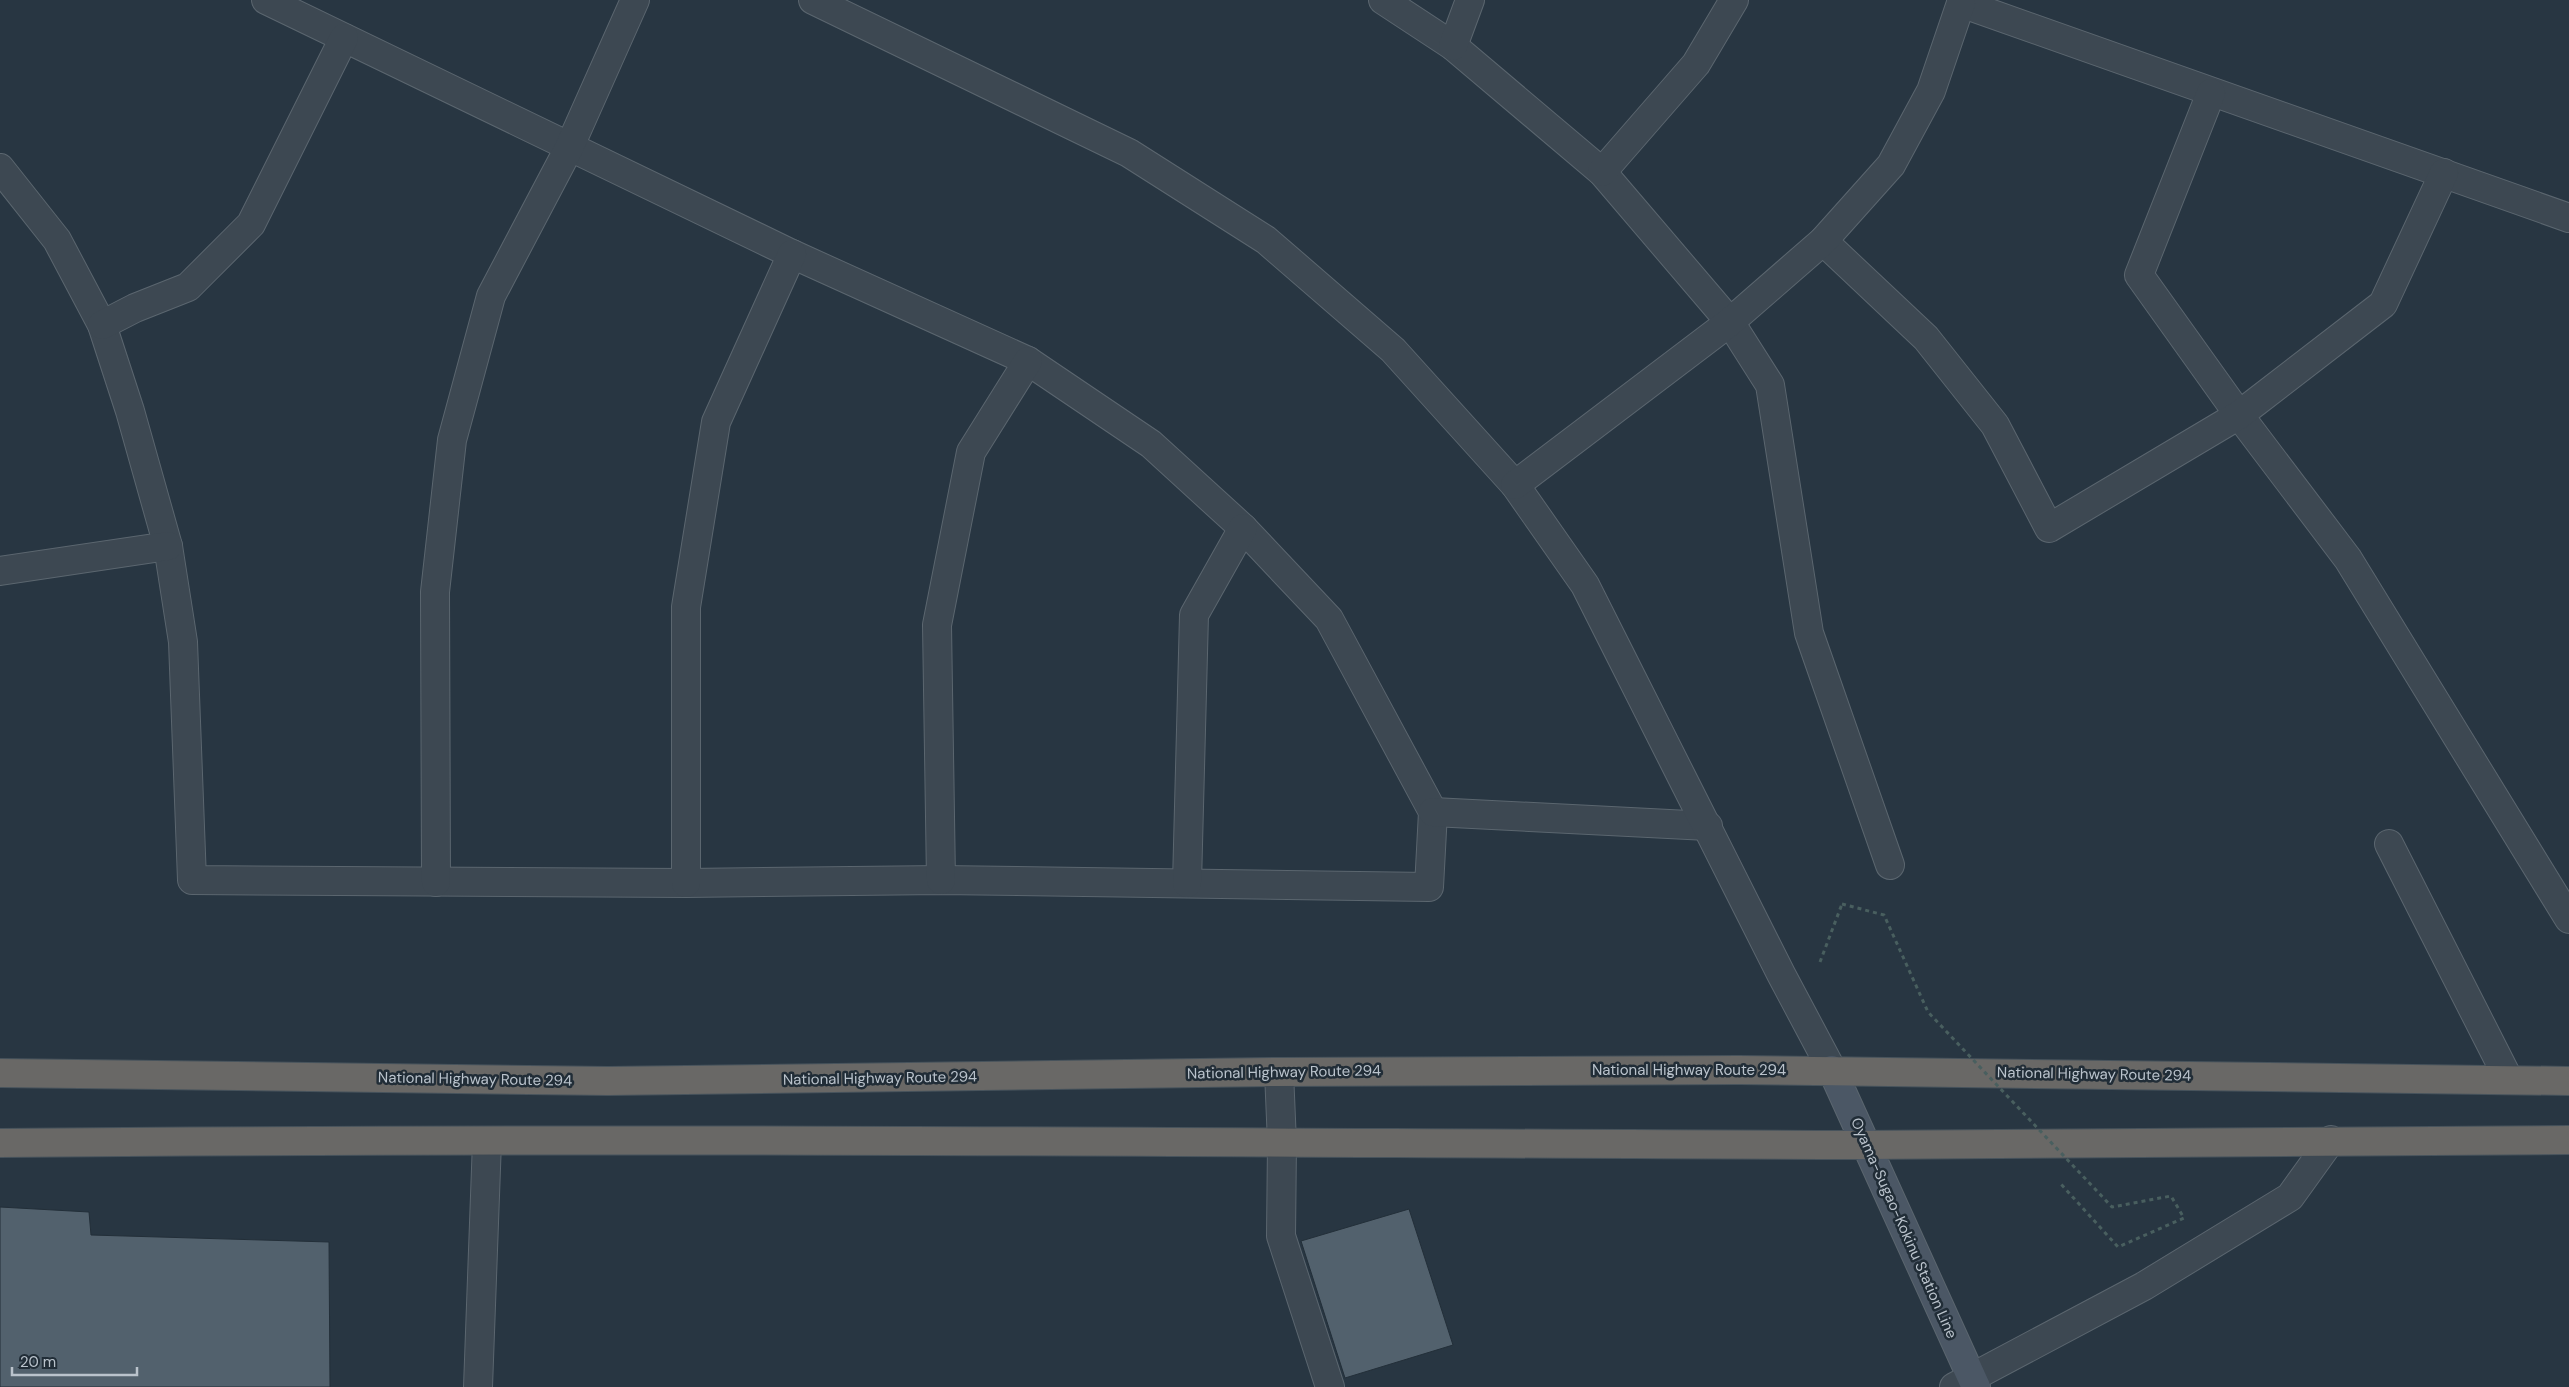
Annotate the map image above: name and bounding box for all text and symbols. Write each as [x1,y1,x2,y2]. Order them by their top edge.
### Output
street label: National Highway Route 294 [1187,1060,1381,1084]
street label: National Highway Route 294 [1592,1060,1786,1080]
street label: National Highway Route 294 [1997,1062,2191,1086]
street label: National Highway Route 294 [783,1066,977,1090]
street label: National Highway Route 294 [378,1067,572,1091]
street label: Oyama-Sugao-Kokinu Station Line [1846,1114,1962,1342]
scale bar [12,1344,138,1376]
text: 20 m [20,1352,56,1372]

